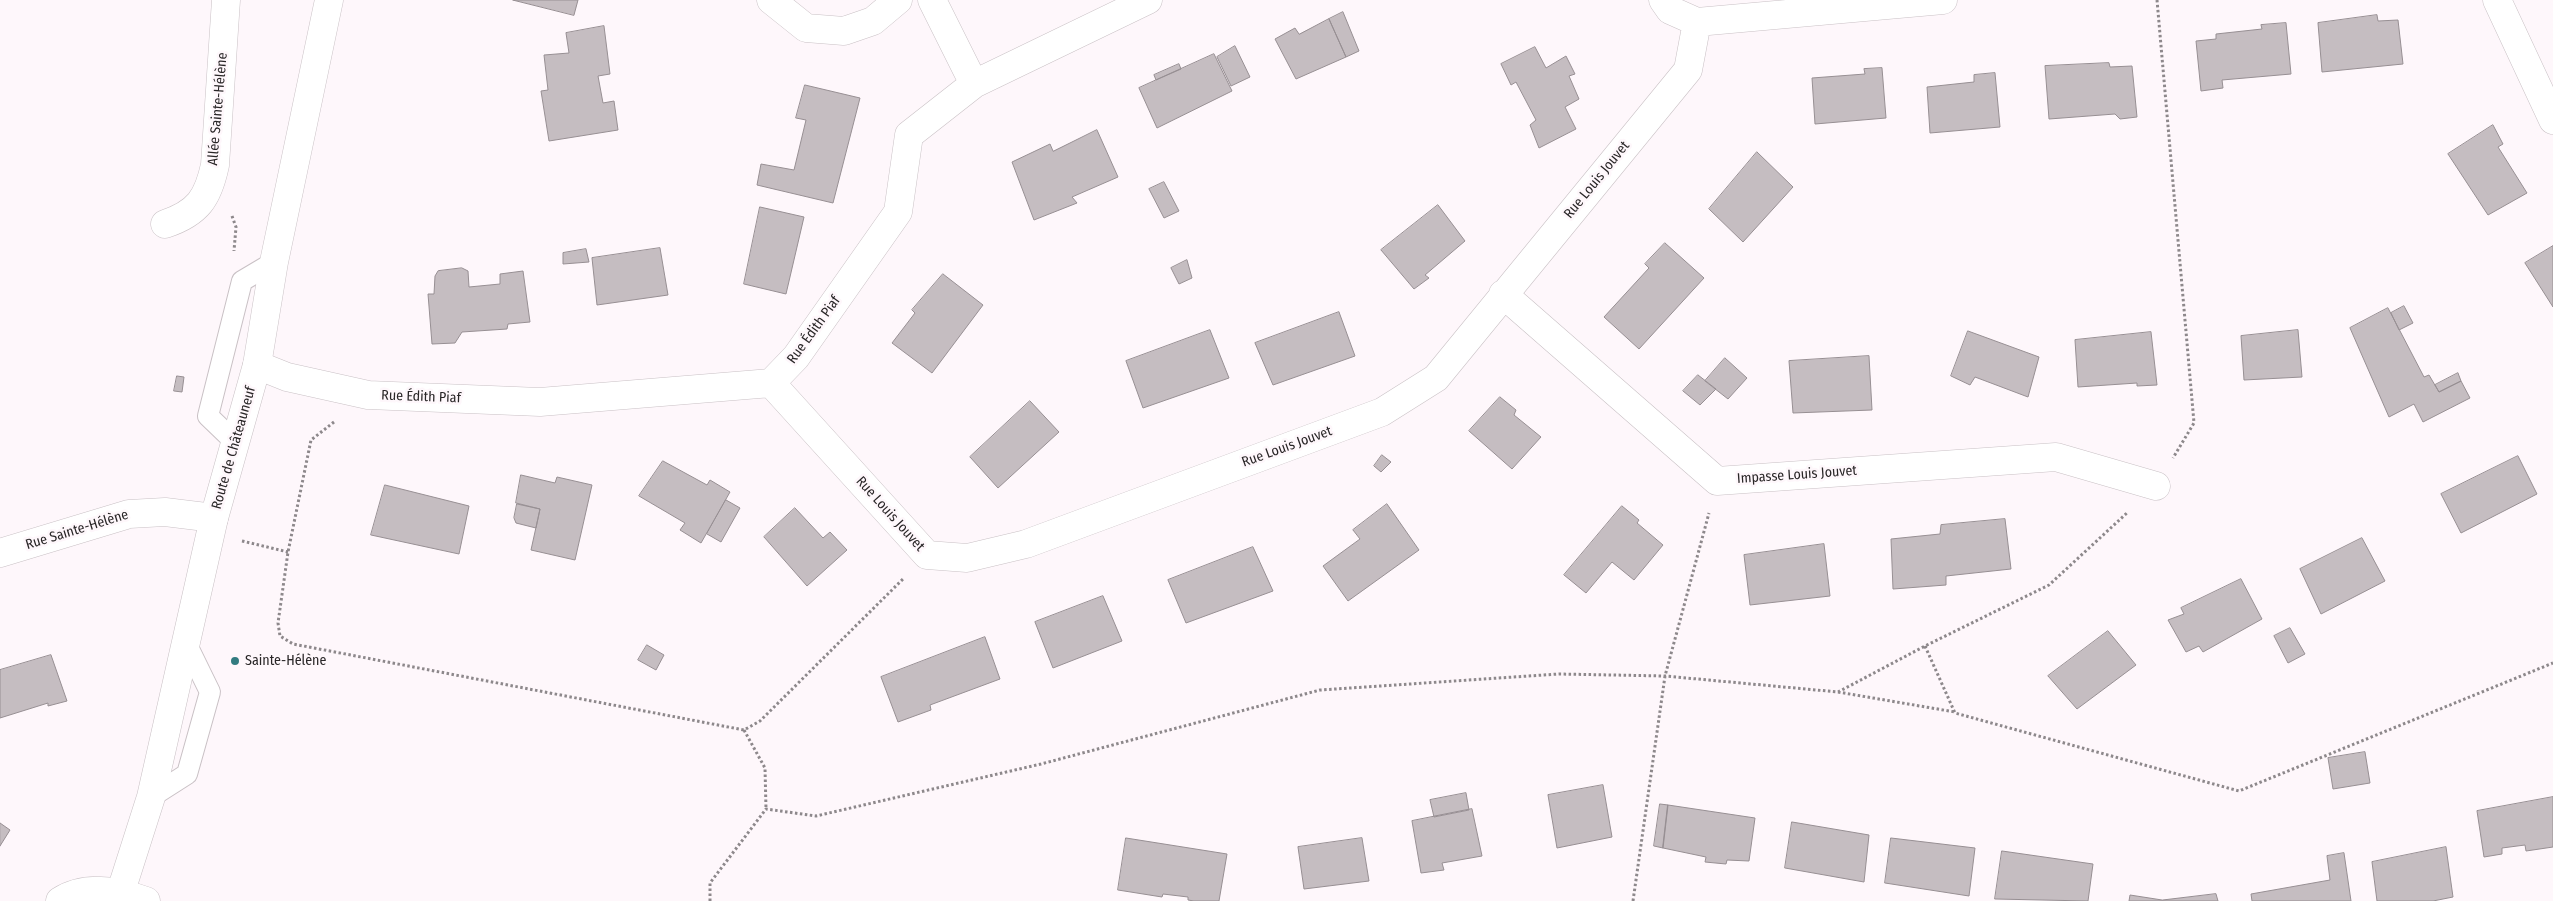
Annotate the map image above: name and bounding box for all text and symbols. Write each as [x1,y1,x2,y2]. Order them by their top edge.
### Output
street label: Allée Sainte-Hélène [205,52,231,166]
street label: Rue Louis Jouvet [1561,138,1633,222]
street label: Rue Édith Piaf [784,293,844,367]
street label: Route de Châteauneuf [208,385,260,511]
street label: Rue Édith Piaf [381,387,461,407]
street label: Rue Louis Jouvet [1240,423,1334,471]
street label: Impasse Louis Jouvet [1737,462,1857,488]
street label: Rue Louis Jouvet [852,473,928,555]
street label: Rue Sainte-Hélène [24,506,130,554]
place label: Sainte-Hélène [245,653,326,669]
marker: Sainte-Hélène [229,655,241,667]

